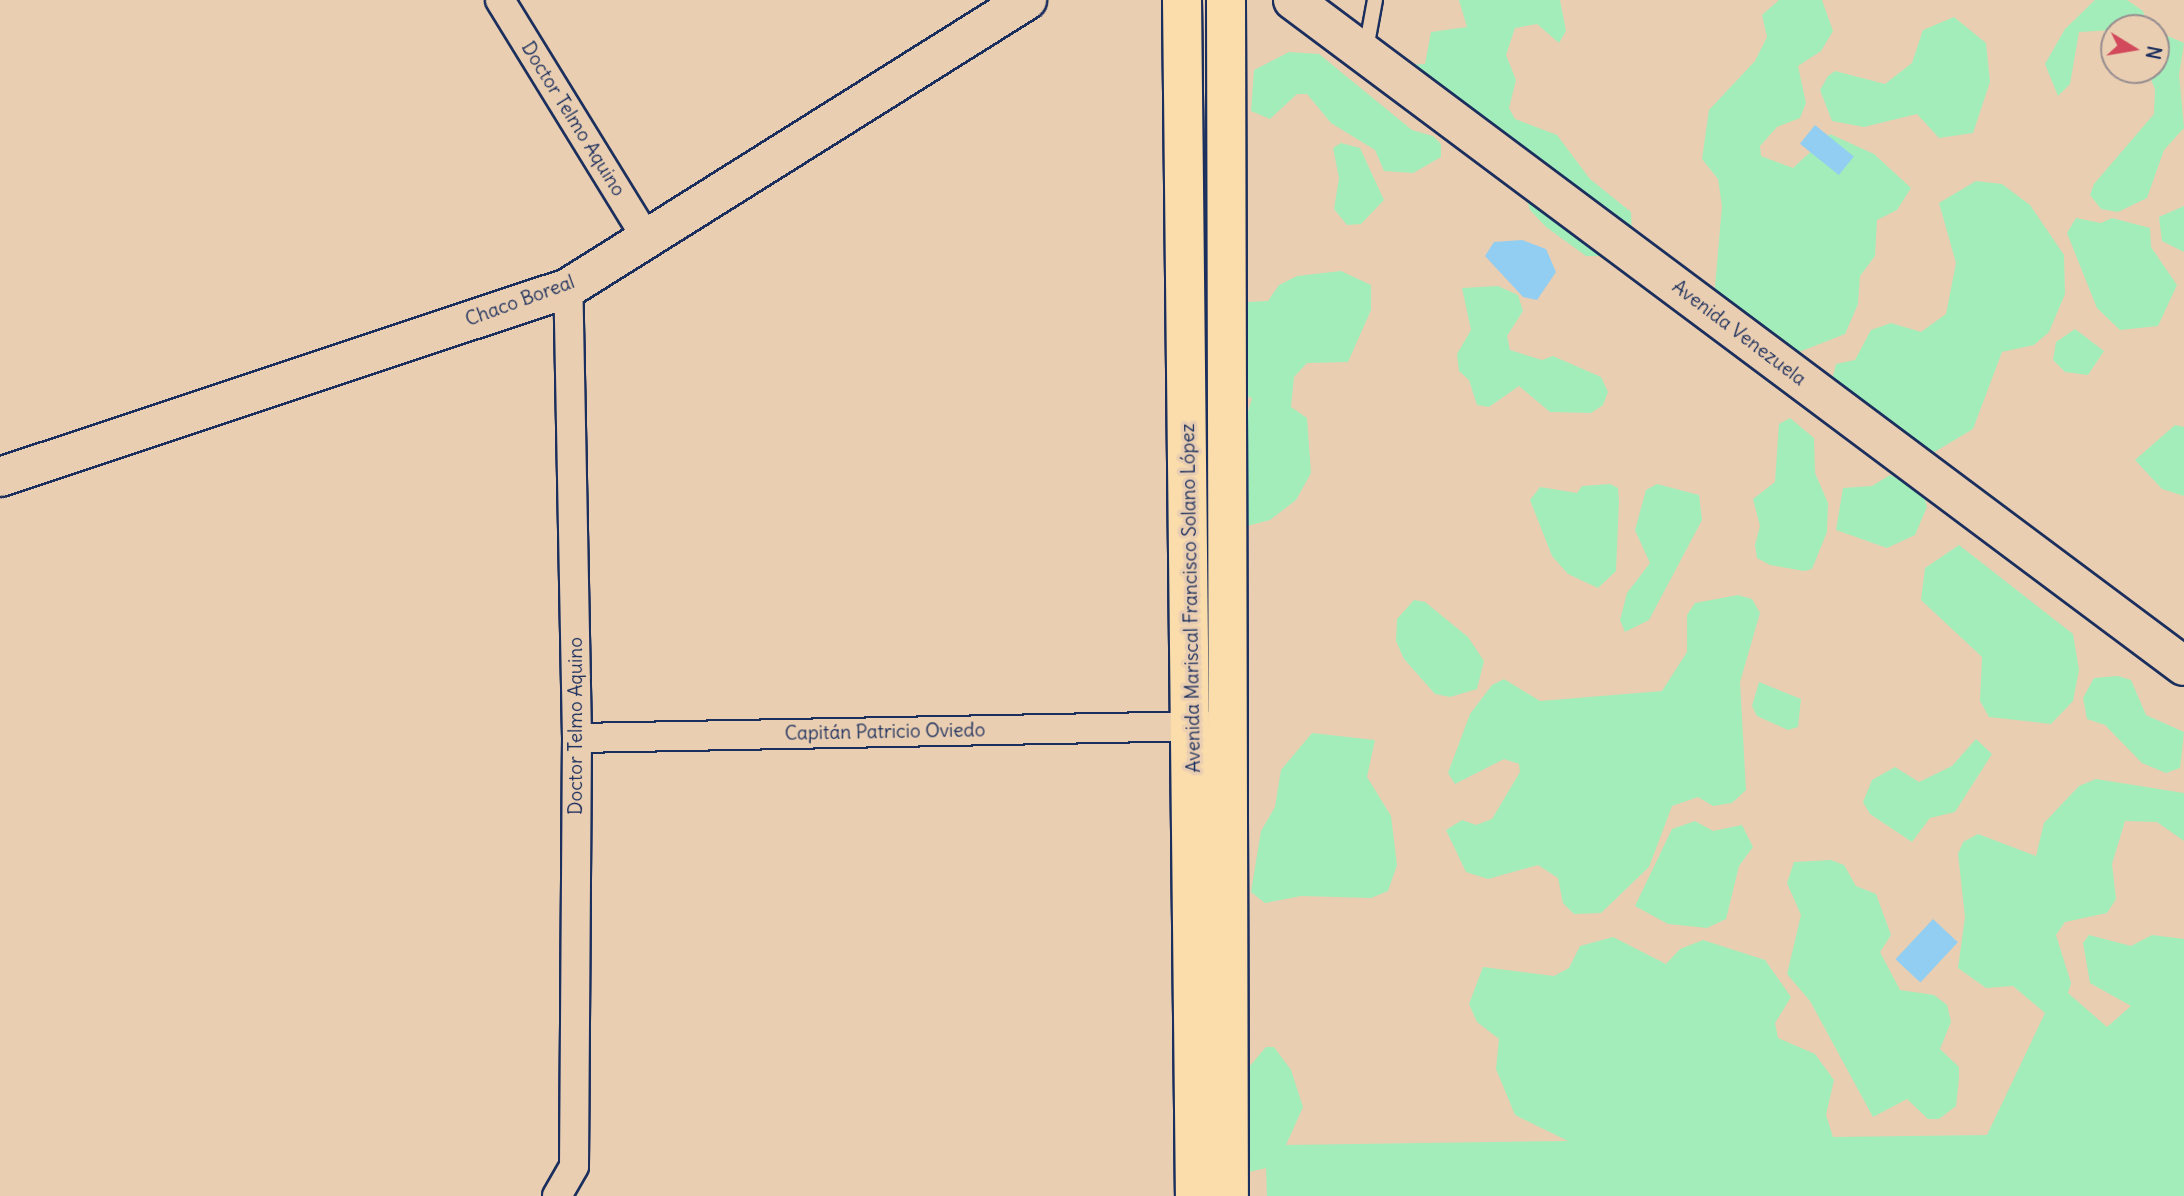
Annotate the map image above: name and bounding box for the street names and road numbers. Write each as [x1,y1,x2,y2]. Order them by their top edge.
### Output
street label: Doctor Telmo Aquino [516,38,630,200]
street label: Chaco Boreal [462,271,578,331]
street label: Avenida Venezuela [1668,275,1810,391]
street label: Avenida Mariscal Francisco Solano López [1177,423,1205,773]
street label: Doctor Telmo Aquino [565,637,587,815]
street label: Capitán Patricio Oviedo [784,719,986,745]

